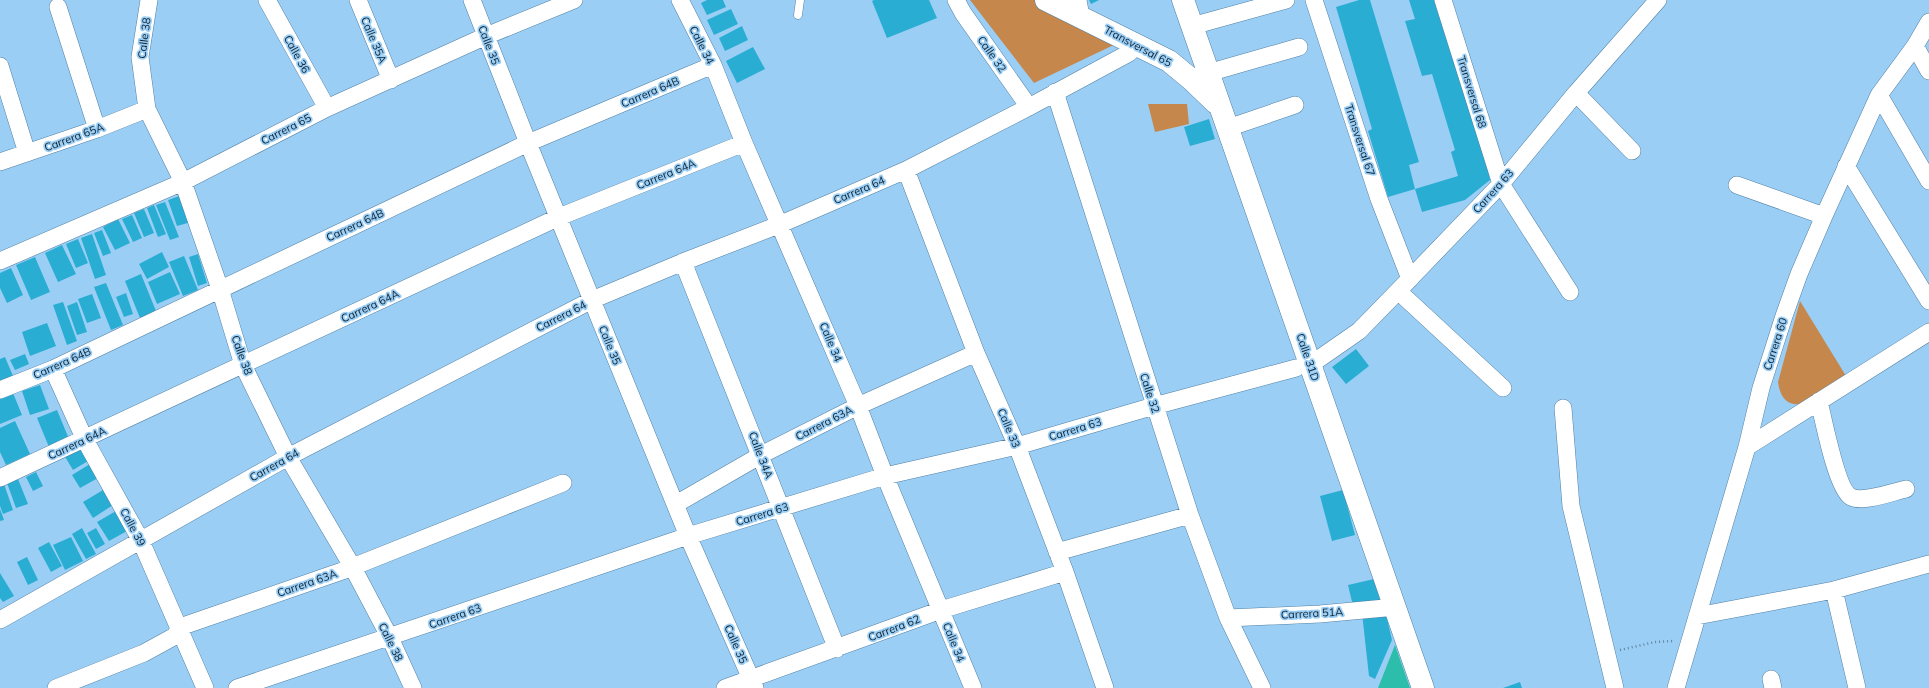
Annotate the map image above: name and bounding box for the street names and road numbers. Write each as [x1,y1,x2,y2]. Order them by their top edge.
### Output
street label: Calle 35A [358,15,390,65]
street label: Calle 38 [135,16,154,59]
street label: Transversal 65 [1102,22,1175,70]
street label: Calle 35 [475,23,503,67]
street label: Calle 34 [686,23,718,67]
street label: Calle 36 [281,33,313,76]
street label: Calle 32 [974,33,1010,75]
street label: Transversal 68 [1454,54,1490,130]
street label: Carrera 64B [619,73,681,111]
street label: Transversal 67 [1342,102,1378,178]
street label: Carrera 65 [259,110,314,148]
street label: Carrera 65A [42,120,106,154]
street label: Carrera 64A [634,156,698,192]
street label: Carrera 63 [1470,166,1516,216]
street label: Carrera 64 [831,173,887,207]
street label: Carrera 64B [324,206,386,244]
street label: Carrera 64A [339,286,401,326]
street label: Carrera 64 [534,297,589,335]
street label: Carrera 60 [1760,316,1790,372]
street label: Calle 34 [817,320,846,364]
street label: Calle 35 [596,323,624,367]
street label: Calle 31D [1293,331,1323,383]
street label: Calle 38 [228,333,256,377]
street label: Carrera 64B [31,344,93,382]
street label: Calle 32 [1137,371,1163,415]
street label: Carrera 63A [793,403,855,443]
street label: Calle 33 [995,406,1023,450]
street label: Carrera 63 [1047,414,1103,444]
street label: Carrera 64A [46,423,108,463]
street label: Calle 34A [746,429,776,481]
street label: Carrera 64 [247,445,302,484]
street label: Carrera 63 [734,499,790,529]
street label: Calle 39 [117,506,149,548]
street label: Carrera 63A [275,566,339,600]
street label: Carrera 63 [427,601,483,631]
street label: Carrera 51A [1280,604,1344,622]
street label: Carrera 62 [866,612,922,644]
street label: Calle 38 [376,620,407,664]
street label: Calle 34 [940,620,968,664]
street label: Calle 35 [721,622,751,666]

